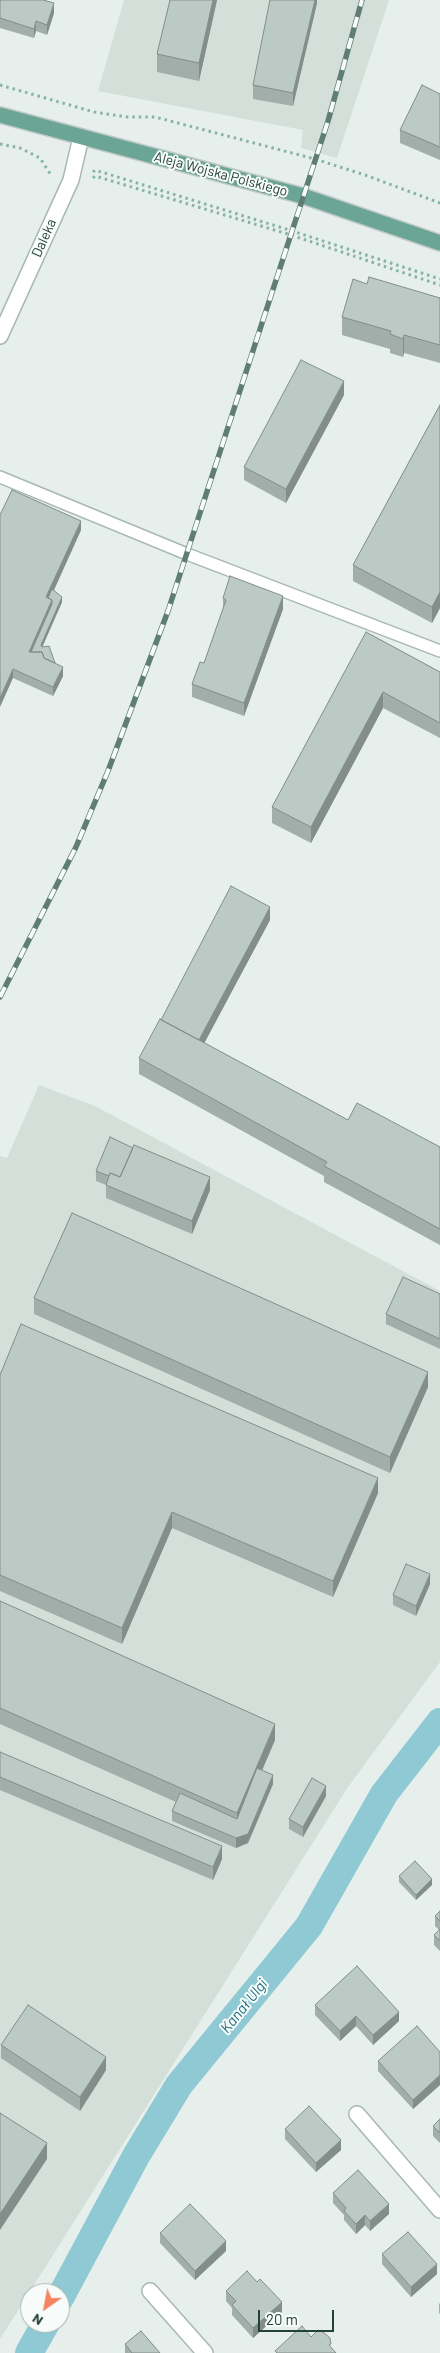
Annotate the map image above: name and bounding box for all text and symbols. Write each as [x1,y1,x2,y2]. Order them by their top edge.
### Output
street label: Aleja Wojska Polskiego [152,148,290,200]
street label: Daleka [28,216,60,260]
water label: Kanał Ulgi [217,1975,271,2037]
north arrow [20,2283,70,2333]
scale bar [260,2300,336,2332]
text: N [29,2310,46,2330]
text: 20 m [266,2310,298,2328]

